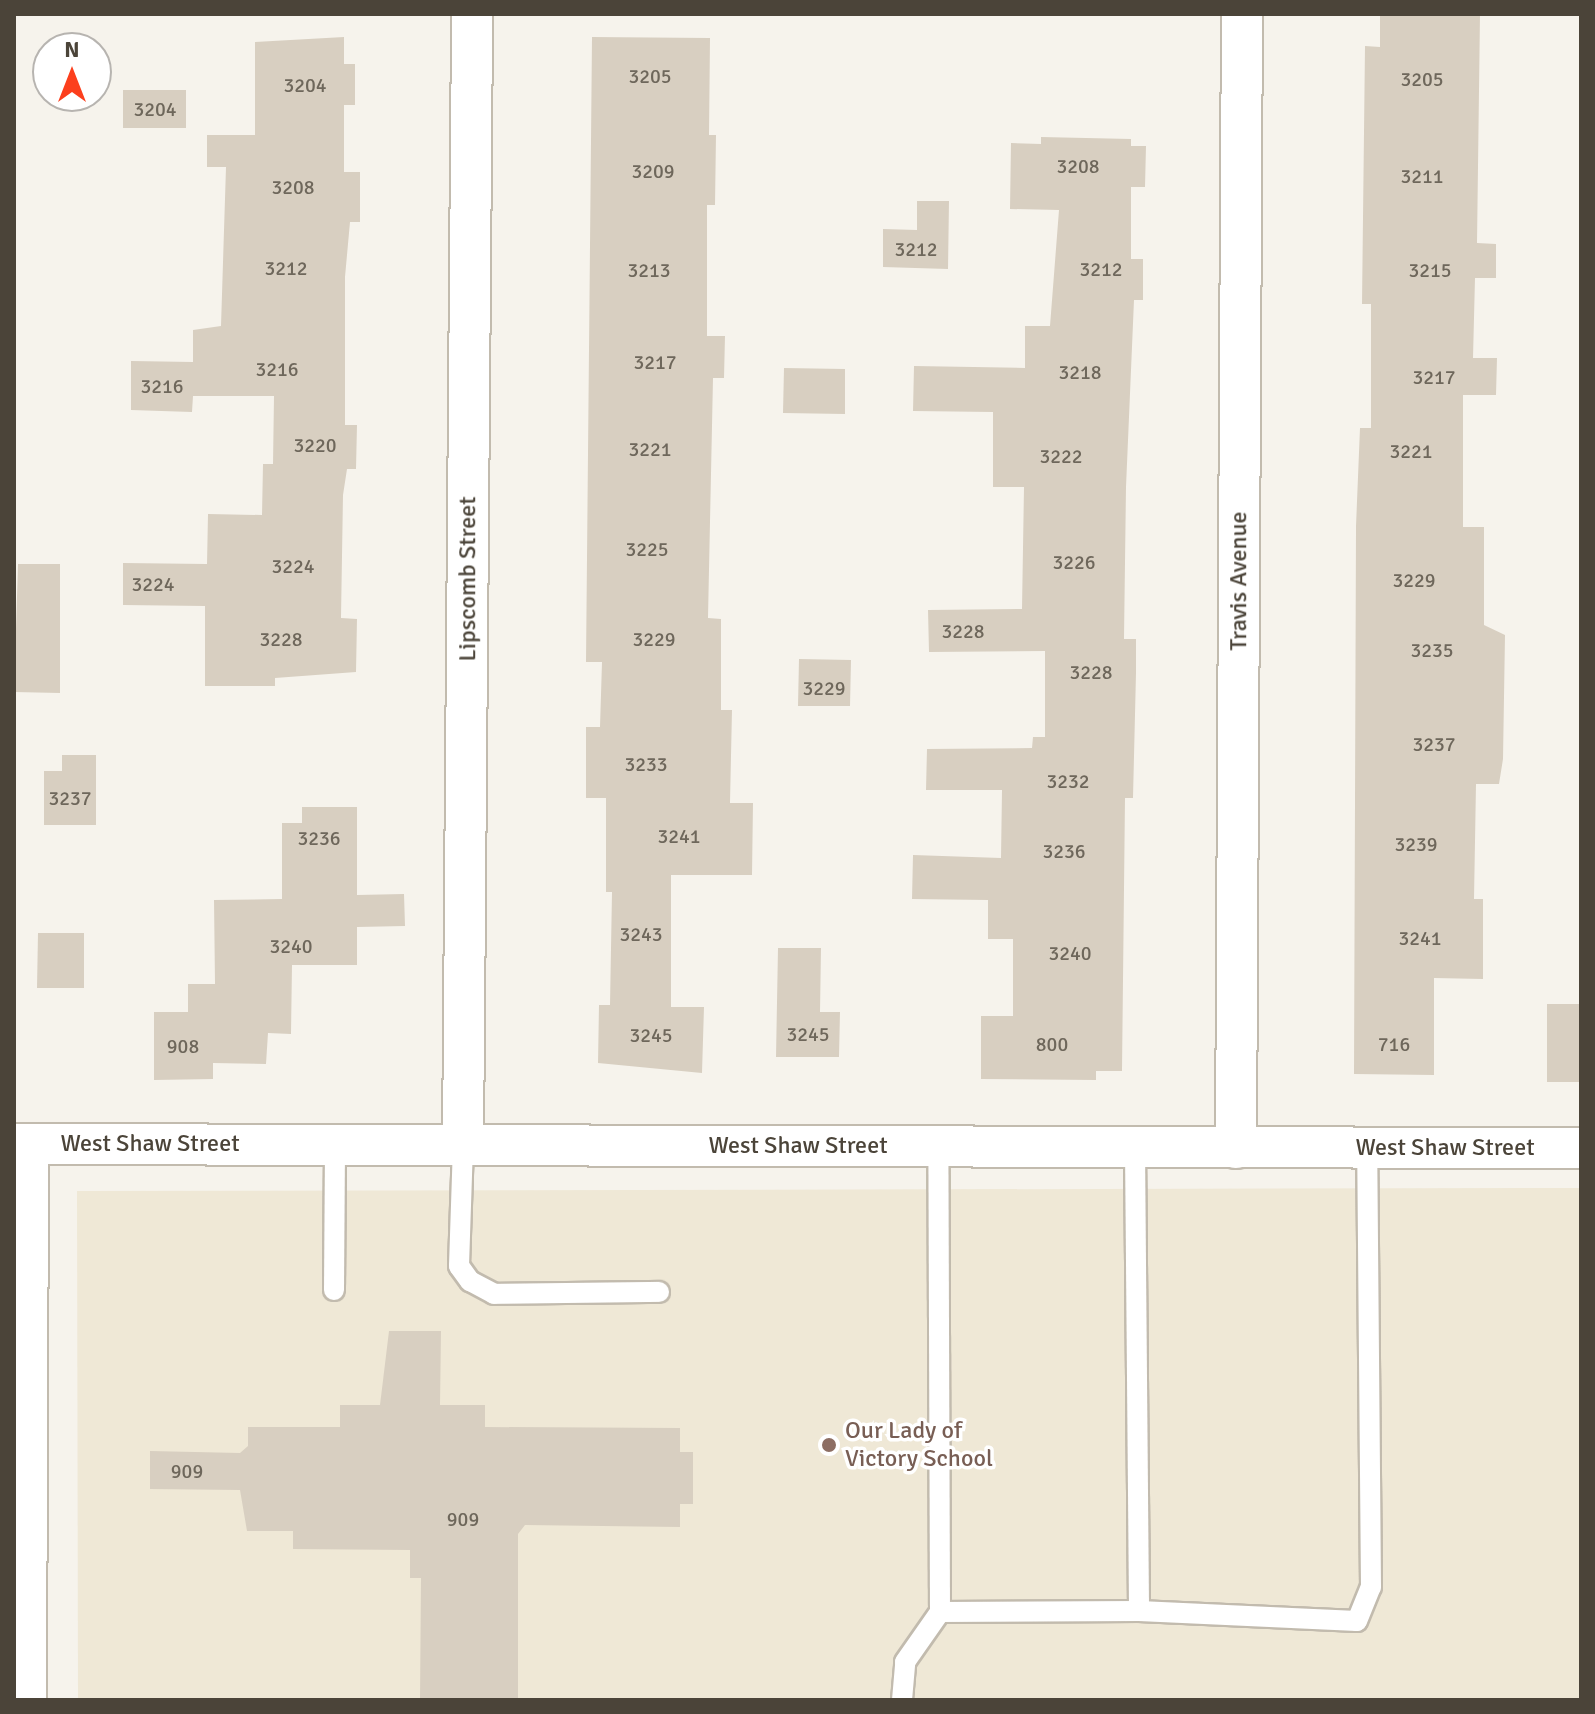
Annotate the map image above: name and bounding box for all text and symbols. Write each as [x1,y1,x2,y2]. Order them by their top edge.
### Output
north arrow [32,32,112,112]
text: N [64,36,80,63]
house number: 3205 [628,64,672,88]
house number: 3205 [1400,67,1444,91]
house number: 3204 [283,73,327,97]
house number: 3204 [133,97,177,121]
house number: 3208 [1056,154,1100,178]
house number: 3209 [631,159,675,183]
house number: 3211 [1400,164,1444,188]
house number: 3208 [271,175,315,199]
house number: 3212 [894,237,938,261]
house number: 3212 [264,256,308,280]
house number: 3212 [1079,257,1123,281]
house number: 3213 [627,258,671,282]
house number: 3215 [1408,258,1452,282]
house number: 3217 [633,350,677,374]
house number: 3216 [255,357,299,381]
house number: 3218 [1058,360,1102,384]
house number: 3217 [1412,365,1456,389]
house number: 3216 [140,374,184,398]
house number: 3220 [293,433,337,457]
house number: 3221 [628,437,672,461]
house number: 3221 [1389,439,1433,463]
house number: 3222 [1039,444,1083,468]
street label: Lipscomb Street [454,496,482,662]
street label: Travis Avenue [1225,511,1253,651]
house number: 3225 [625,537,669,561]
house number: 3226 [1052,550,1096,574]
house number: 3224 [271,554,315,578]
house number: 3229 [1392,568,1436,592]
house number: 3224 [131,572,175,596]
house number: 3228 [941,619,985,643]
house number: 3228 [259,627,303,651]
house number: 3229 [632,627,676,651]
house number: 3235 [1410,638,1454,662]
house number: 3228 [1069,660,1113,684]
house number: 3229 [802,676,846,700]
house number: 3237 [1412,732,1456,756]
house number: 3233 [624,752,668,776]
house number: 3232 [1046,769,1090,793]
house number: 3237 [48,786,92,810]
house number: 3241 [657,824,701,848]
house number: 3236 [297,826,341,850]
house number: 3239 [1394,832,1438,856]
house number: 3236 [1042,839,1086,863]
house number: 3243 [619,922,663,946]
house number: 3241 [1398,926,1442,950]
house number: 3240 [269,934,313,958]
house number: 3240 [1048,941,1092,965]
house number: 3245 [786,1022,830,1046]
house number: 3245 [629,1023,673,1047]
house number: 800 [1036,1032,1068,1056]
house number: 716 [1378,1032,1410,1056]
house number: 908 [167,1034,199,1058]
street label: West Shaw Street [60,1130,240,1158]
street label: West Shaw Street [708,1132,888,1160]
street label: West Shaw Street [1355,1134,1535,1162]
place label: Our Lady of Victory School [845,1417,993,1473]
marker: Our Lady of Victory School [820,1436,838,1454]
house number: 909 [171,1459,203,1483]
house number: 909 [447,1507,479,1531]

